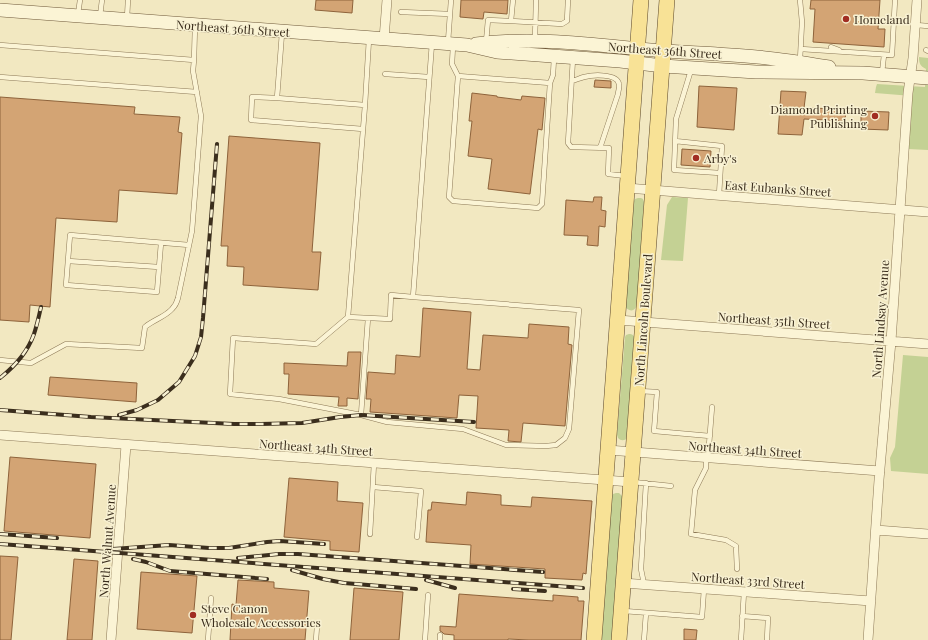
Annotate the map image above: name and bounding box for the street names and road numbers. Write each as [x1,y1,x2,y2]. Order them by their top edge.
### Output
street label: Northeast 36th Street [176,16,291,40]
street label: Northeast 36th Street [608,38,723,62]
street label: East Eubanks Street [724,176,833,200]
street label: North Lincoln Boulevard [630,253,656,387]
street label: North Lindsay Avenue [868,259,892,379]
street label: Northeast 35th Street [717,308,832,332]
street label: Northeast 34th Street [259,435,374,459]
street label: Northeast 34th Street [688,437,803,461]
street label: North Walnut Avenue [95,484,119,598]
street label: Northeast 33rd Street [691,568,806,592]

